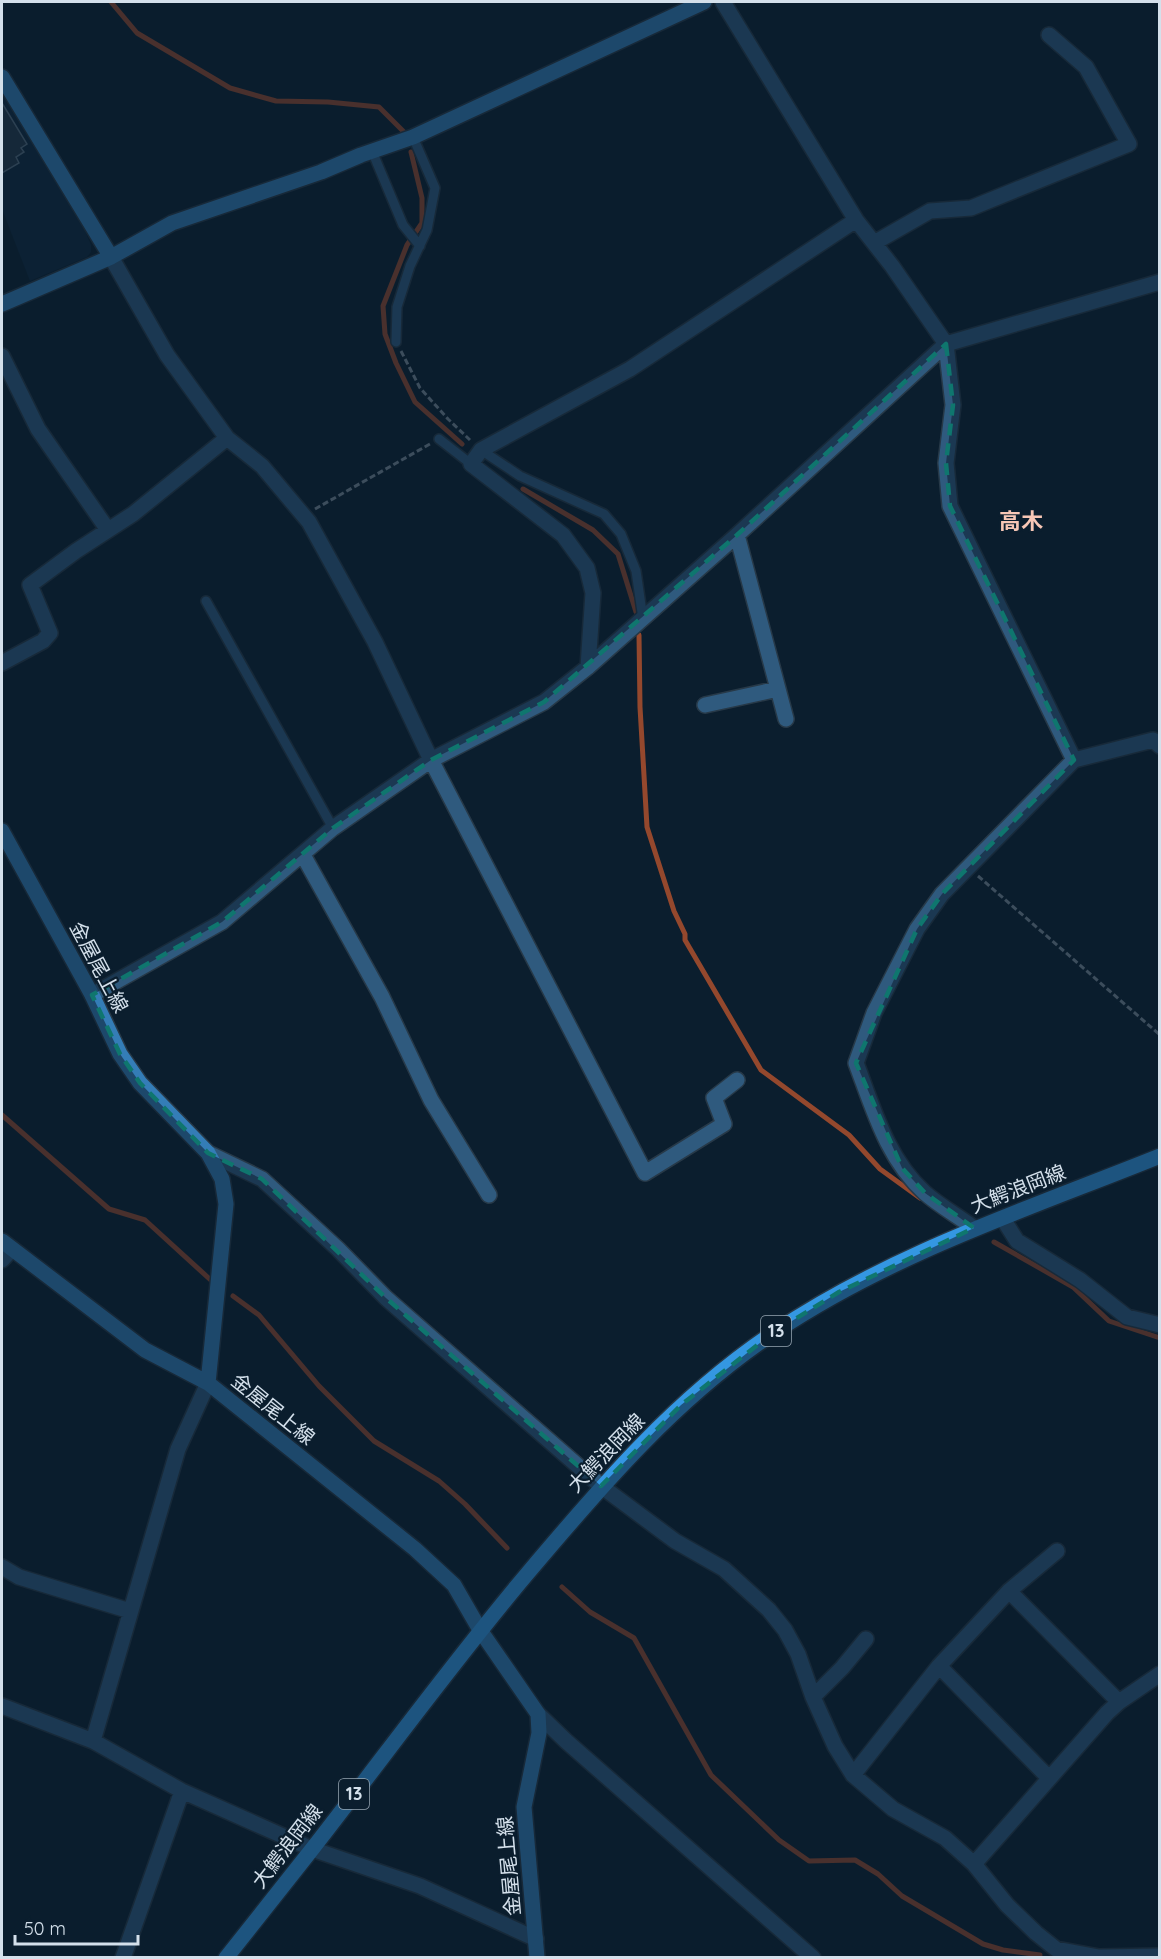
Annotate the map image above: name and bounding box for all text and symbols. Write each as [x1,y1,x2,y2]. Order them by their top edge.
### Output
district label: 高木 [999,507,1043,535]
street label: 金屋尾上線 [65,917,134,1017]
street label: 大鰐浪岡線 [967,1159,1069,1218]
road number: 13 [761,1316,791,1346]
street label: 金屋尾上線 [227,1367,320,1450]
street label: 大鰐浪岡線 [562,1408,649,1497]
road number: 13 [339,1779,369,1809]
street label: 大鰐浪岡線 [246,1799,327,1893]
street label: 金屋尾上線 [492,1815,525,1917]
scale bar [15,1908,138,1946]
text: 50 m [24,1917,66,1940]

